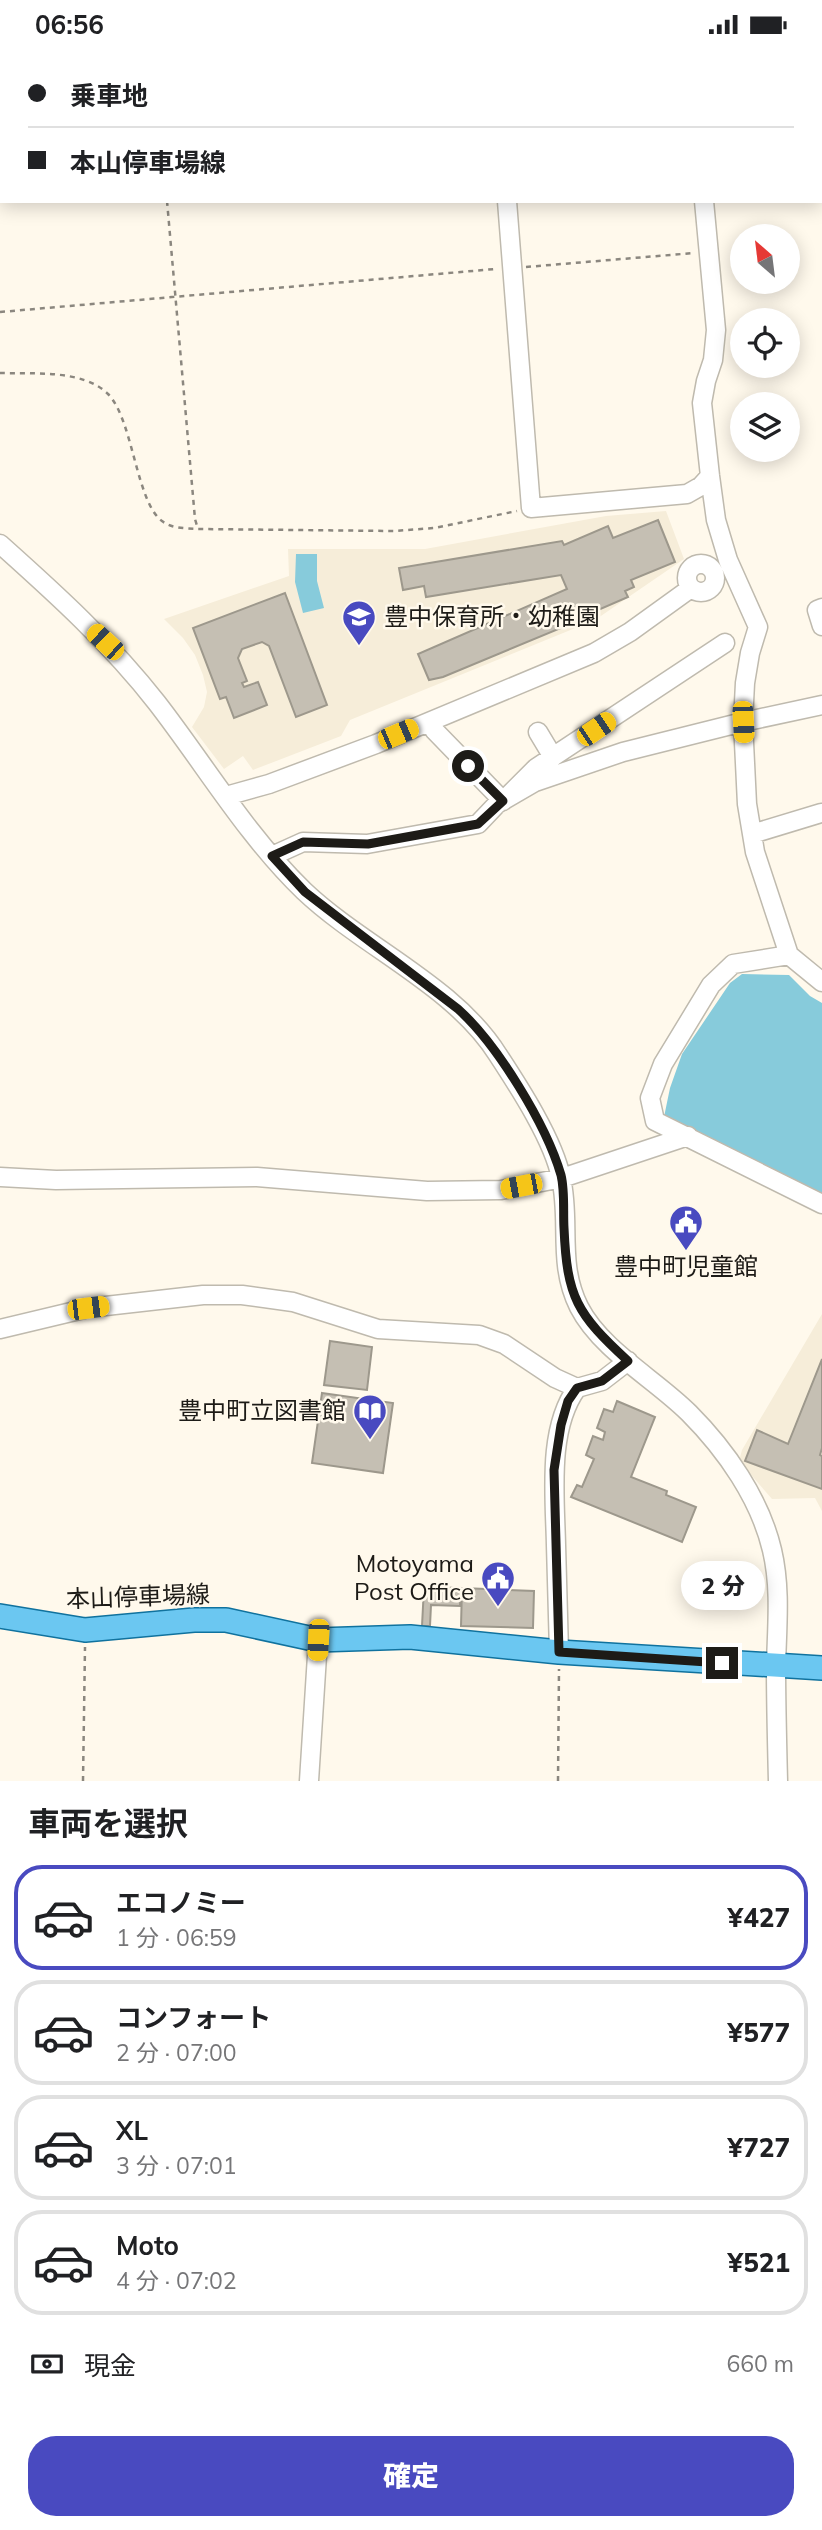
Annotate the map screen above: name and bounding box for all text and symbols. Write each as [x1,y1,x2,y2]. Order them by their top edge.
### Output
text: 06:56 [35,8,104,41]
text: 乗車地 [70,79,148,112]
text: 本山停車場線 [70,146,226,179]
north arrow [730,224,800,294]
map controls [730,224,800,462]
button: locate [730,308,800,378]
button: layers [730,392,800,462]
school or university icon: 豊中保育所・幼稚園 [340,598,378,647]
place label: 豊中保育所・幼稚園 [384,601,600,631]
car [83,620,128,664]
car [732,700,755,744]
car [573,709,620,749]
car [375,716,422,752]
route start [452,750,484,782]
car [499,1172,544,1200]
public building icon: 豊中町児童館 [667,1203,705,1252]
place label: 豊中町児童館 [614,1251,758,1281]
car [66,1295,111,1321]
library icon: 豊中町立図書館 [351,1392,389,1441]
place label: 豊中町立図書館 [178,1395,346,1425]
place label: Motoyama Post Office [354,1548,474,1606]
public building icon: Motoyama Post Office [479,1559,517,1608]
callout: 2 分 [680,1561,764,1611]
text: 2 分 [701,1571,745,1600]
street label: 本山停車場線 [65,1578,210,1614]
car [307,1618,330,1662]
route end [706,1647,738,1679]
text: 車両を選択 [28,1803,188,1843]
icon: car [32,1886,95,1949]
text: エコノミー [116,1886,246,1919]
text: ¥427 [728,1901,790,1934]
text: 1 分 · 06:59 [116,1923,237,1952]
icon: car [32,2001,95,2064]
text: コンフォート [116,2001,271,2034]
text: ¥577 [728,2016,790,2049]
text: 2 分 · 07:00 [116,2038,237,2067]
text: XL [116,2114,148,2147]
icon: car [32,2116,95,2179]
text: ¥727 [728,2131,790,2164]
text: 3 分 · 07:01 [116,2151,237,2180]
text: Moto [116,2229,179,2262]
icon: car [32,2231,95,2294]
text: ¥521 [728,2246,790,2279]
text: 4 分 · 07:02 [116,2266,237,2295]
icon: cash [28,2345,66,2383]
text: 現金 [84,2349,136,2382]
text: 660 m [726,2349,794,2378]
button: 確定 [28,2436,794,2516]

